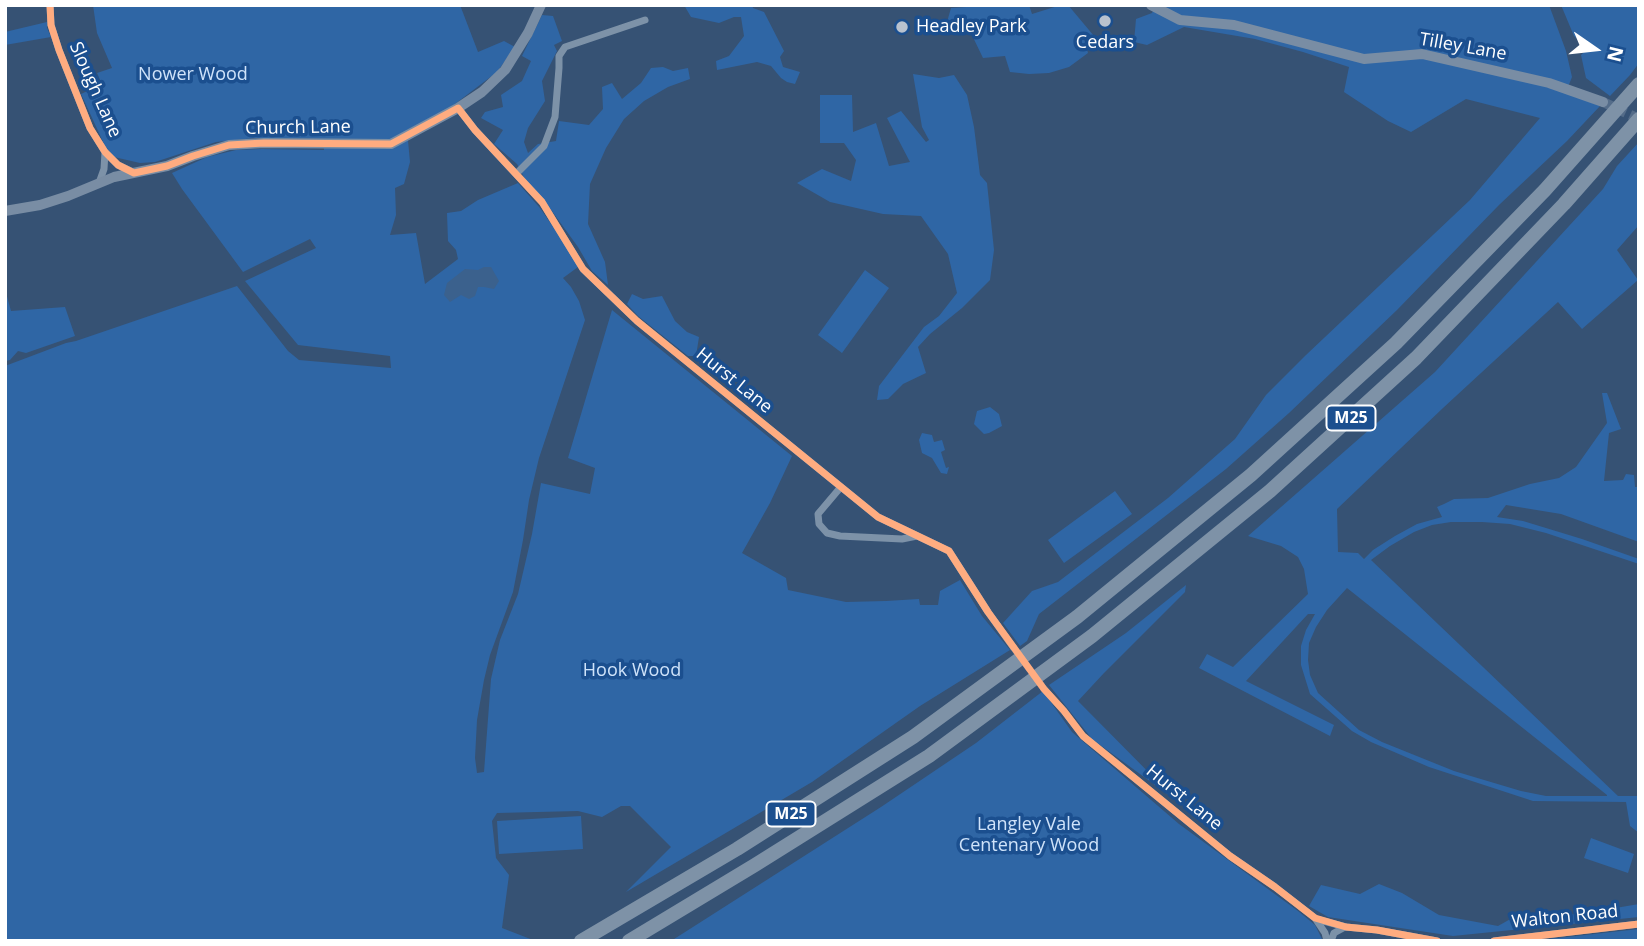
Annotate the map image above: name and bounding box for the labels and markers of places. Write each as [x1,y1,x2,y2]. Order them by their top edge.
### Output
marker: Cedars [1097,13,1113,29]
place label: Headley Park [916,16,1026,38]
marker: Headley Park [894,19,910,35]
place label: Cedars [1076,32,1134,54]

